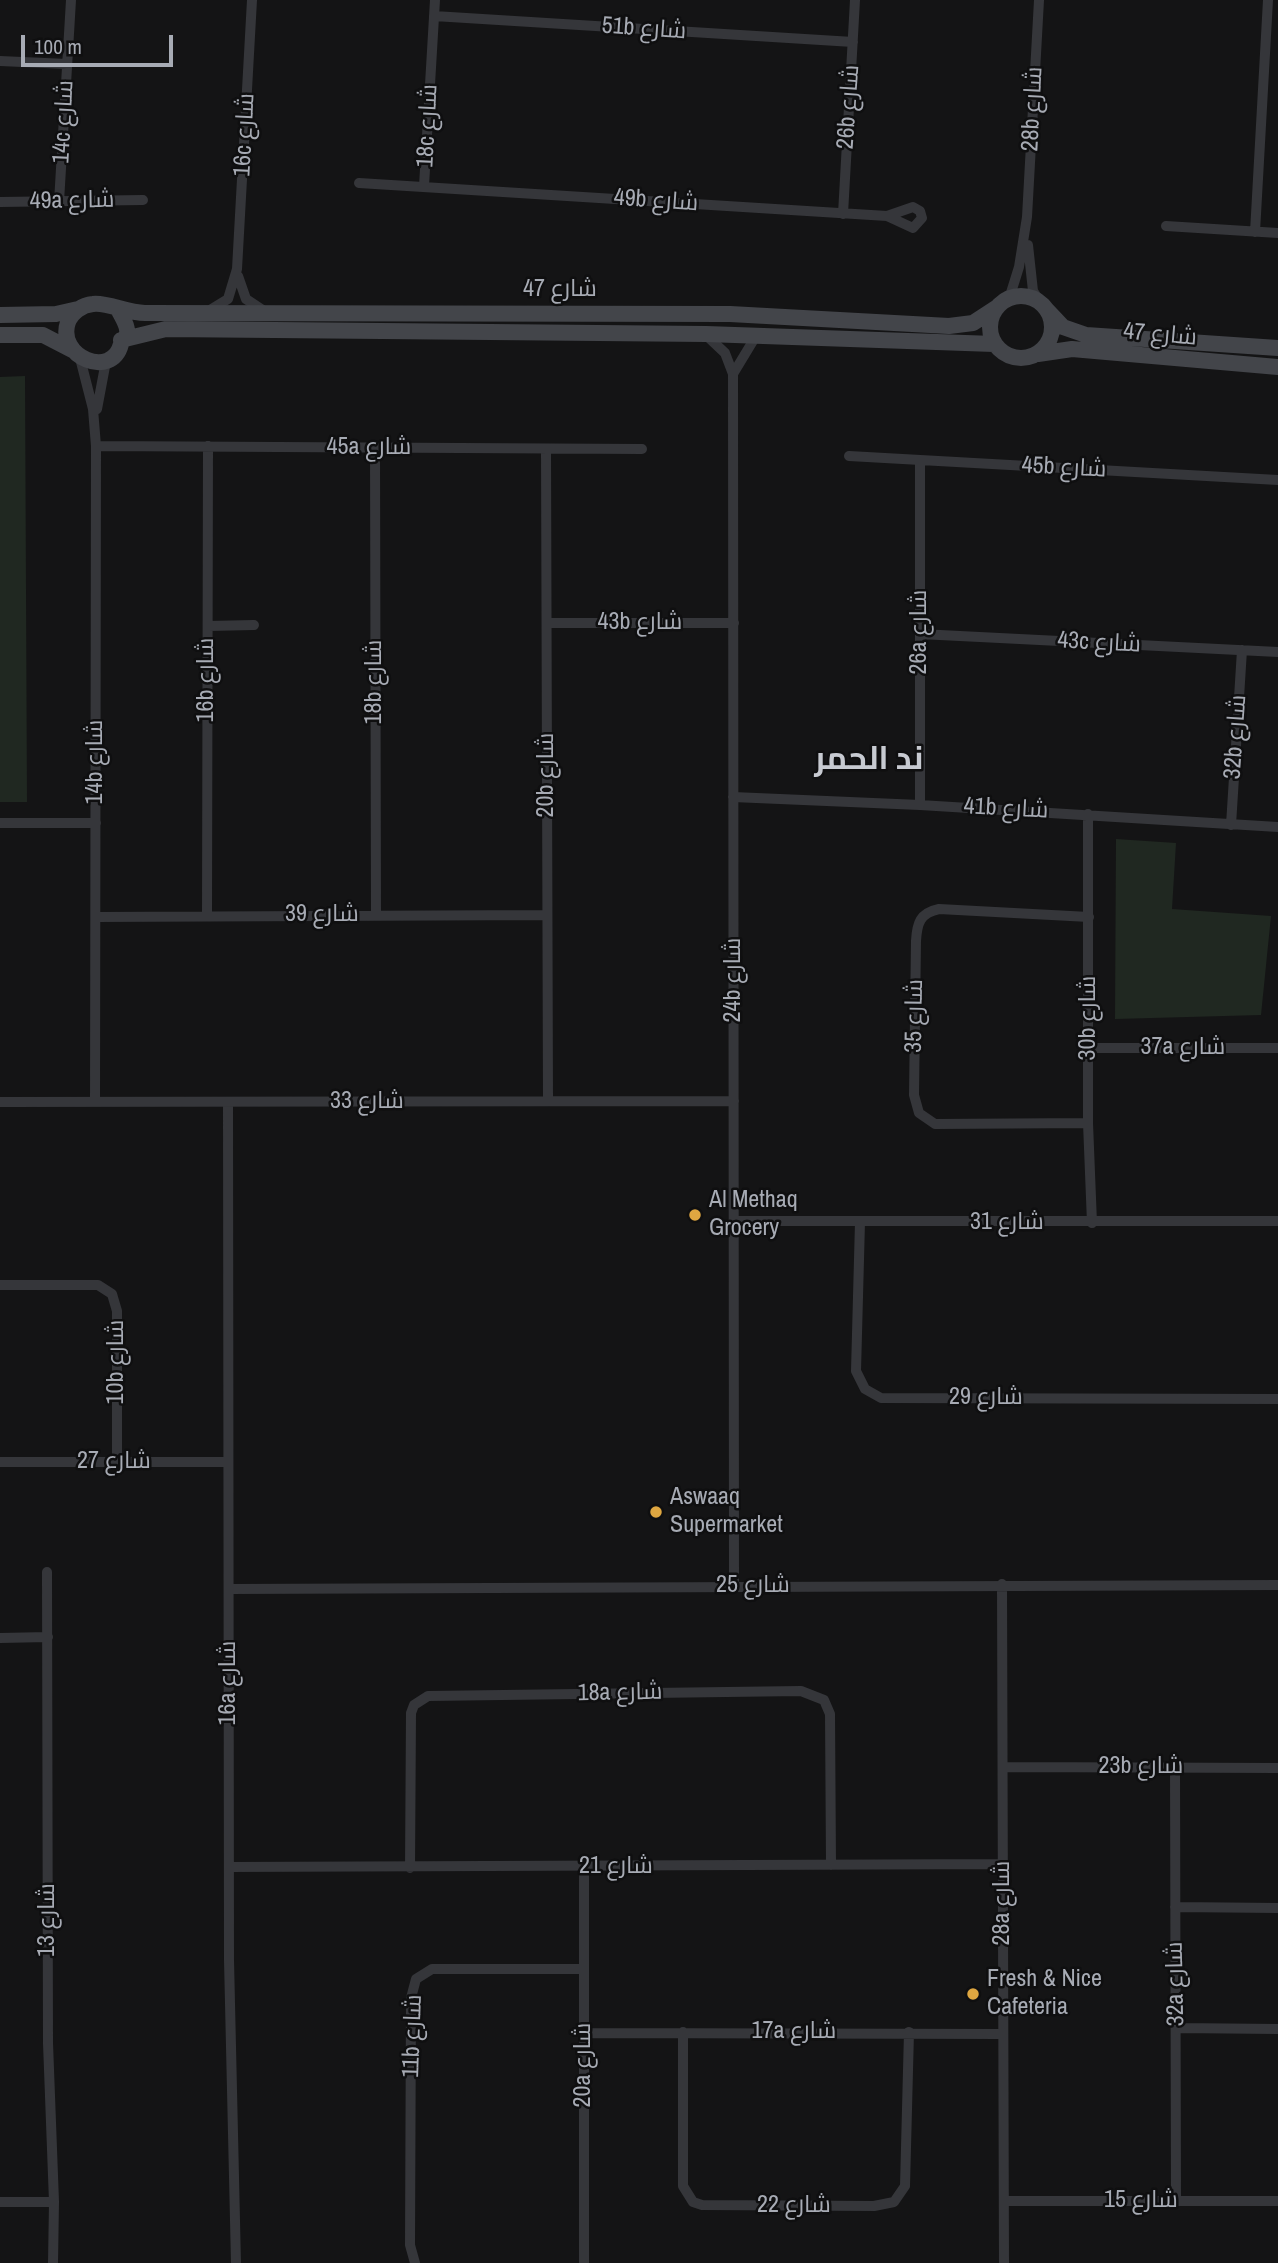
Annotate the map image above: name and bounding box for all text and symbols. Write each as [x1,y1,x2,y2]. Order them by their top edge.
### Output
street label: 51b شارع [601,12,687,46]
scale bar [24,21,177,65]
text: 100 m [34,32,82,61]
street label: 26b شارع [832,64,866,150]
street label: 28b شارع [1016,66,1050,152]
street label: 14c شارع [47,79,81,165]
street label: 18c شارع [411,83,445,169]
street label: 16c شارع [228,92,262,178]
street label: 49b شارع [613,184,699,218]
street label: 49a شارع [29,186,115,216]
street label: شارع 47 [523,276,597,304]
street label: شارع 47 [1122,317,1198,353]
street label: 45a شارع [327,434,411,462]
street label: 45b شارع [1021,451,1107,485]
street label: 26a شارع [906,590,934,674]
street label: 43b شارع [598,609,682,637]
street label: 43c شارع [1056,626,1142,660]
street label: 16b شارع [193,638,221,722]
street label: 18b شارع [361,640,389,724]
street label: 32b شارع [1219,694,1253,780]
street label: 14b شارع [82,720,110,804]
street label: 20b شارع [533,733,561,817]
district label: ند الحمر [815,741,923,779]
street label: 41b شارع [963,792,1049,826]
street label: شارع 39 [285,901,359,929]
street label: 24b شارع [720,938,748,1022]
street label: 30b شارع [1075,976,1103,1060]
street label: شارع 35 [900,979,930,1053]
street label: 37a شارع [1141,1034,1225,1062]
street label: شارع 33 [330,1088,404,1116]
place label: Al Methaq Grocery [709,1187,798,1243]
marker: Al Methaq Grocery [687,1207,703,1223]
street label: شارع 31 [970,1209,1044,1237]
street label: 10b شارع [103,1320,131,1404]
street label: شارع 29 [949,1384,1023,1412]
street label: شارع 27 [77,1448,151,1476]
place label: Aswaaq Supermarket [670,1484,783,1540]
marker: Aswaaq Supermarket [648,1504,664,1520]
street label: شارع 25 [716,1572,790,1600]
street label: 16a شارع [215,1641,243,1725]
street label: 18a شارع [577,1678,663,1708]
street label: 23b شارع [1099,1753,1183,1781]
street label: شارع 21 [579,1853,653,1881]
street label: 28a شارع [989,1861,1017,1945]
street label: شارع 13 [34,1883,62,1957]
street label: 32a شارع [1161,1941,1191,2027]
place label: Fresh & Nice Cafeteria [987,1966,1102,2022]
marker: Fresh & Nice Cafeteria [965,1986,981,2002]
street label: 11b شارع [397,1994,429,2078]
street label: 17a شارع [752,2018,836,2046]
street label: 20a شارع [570,2023,598,2107]
street label: شارع 15 [1104,2187,1178,2215]
street label: شارع 22 [757,2192,831,2220]

